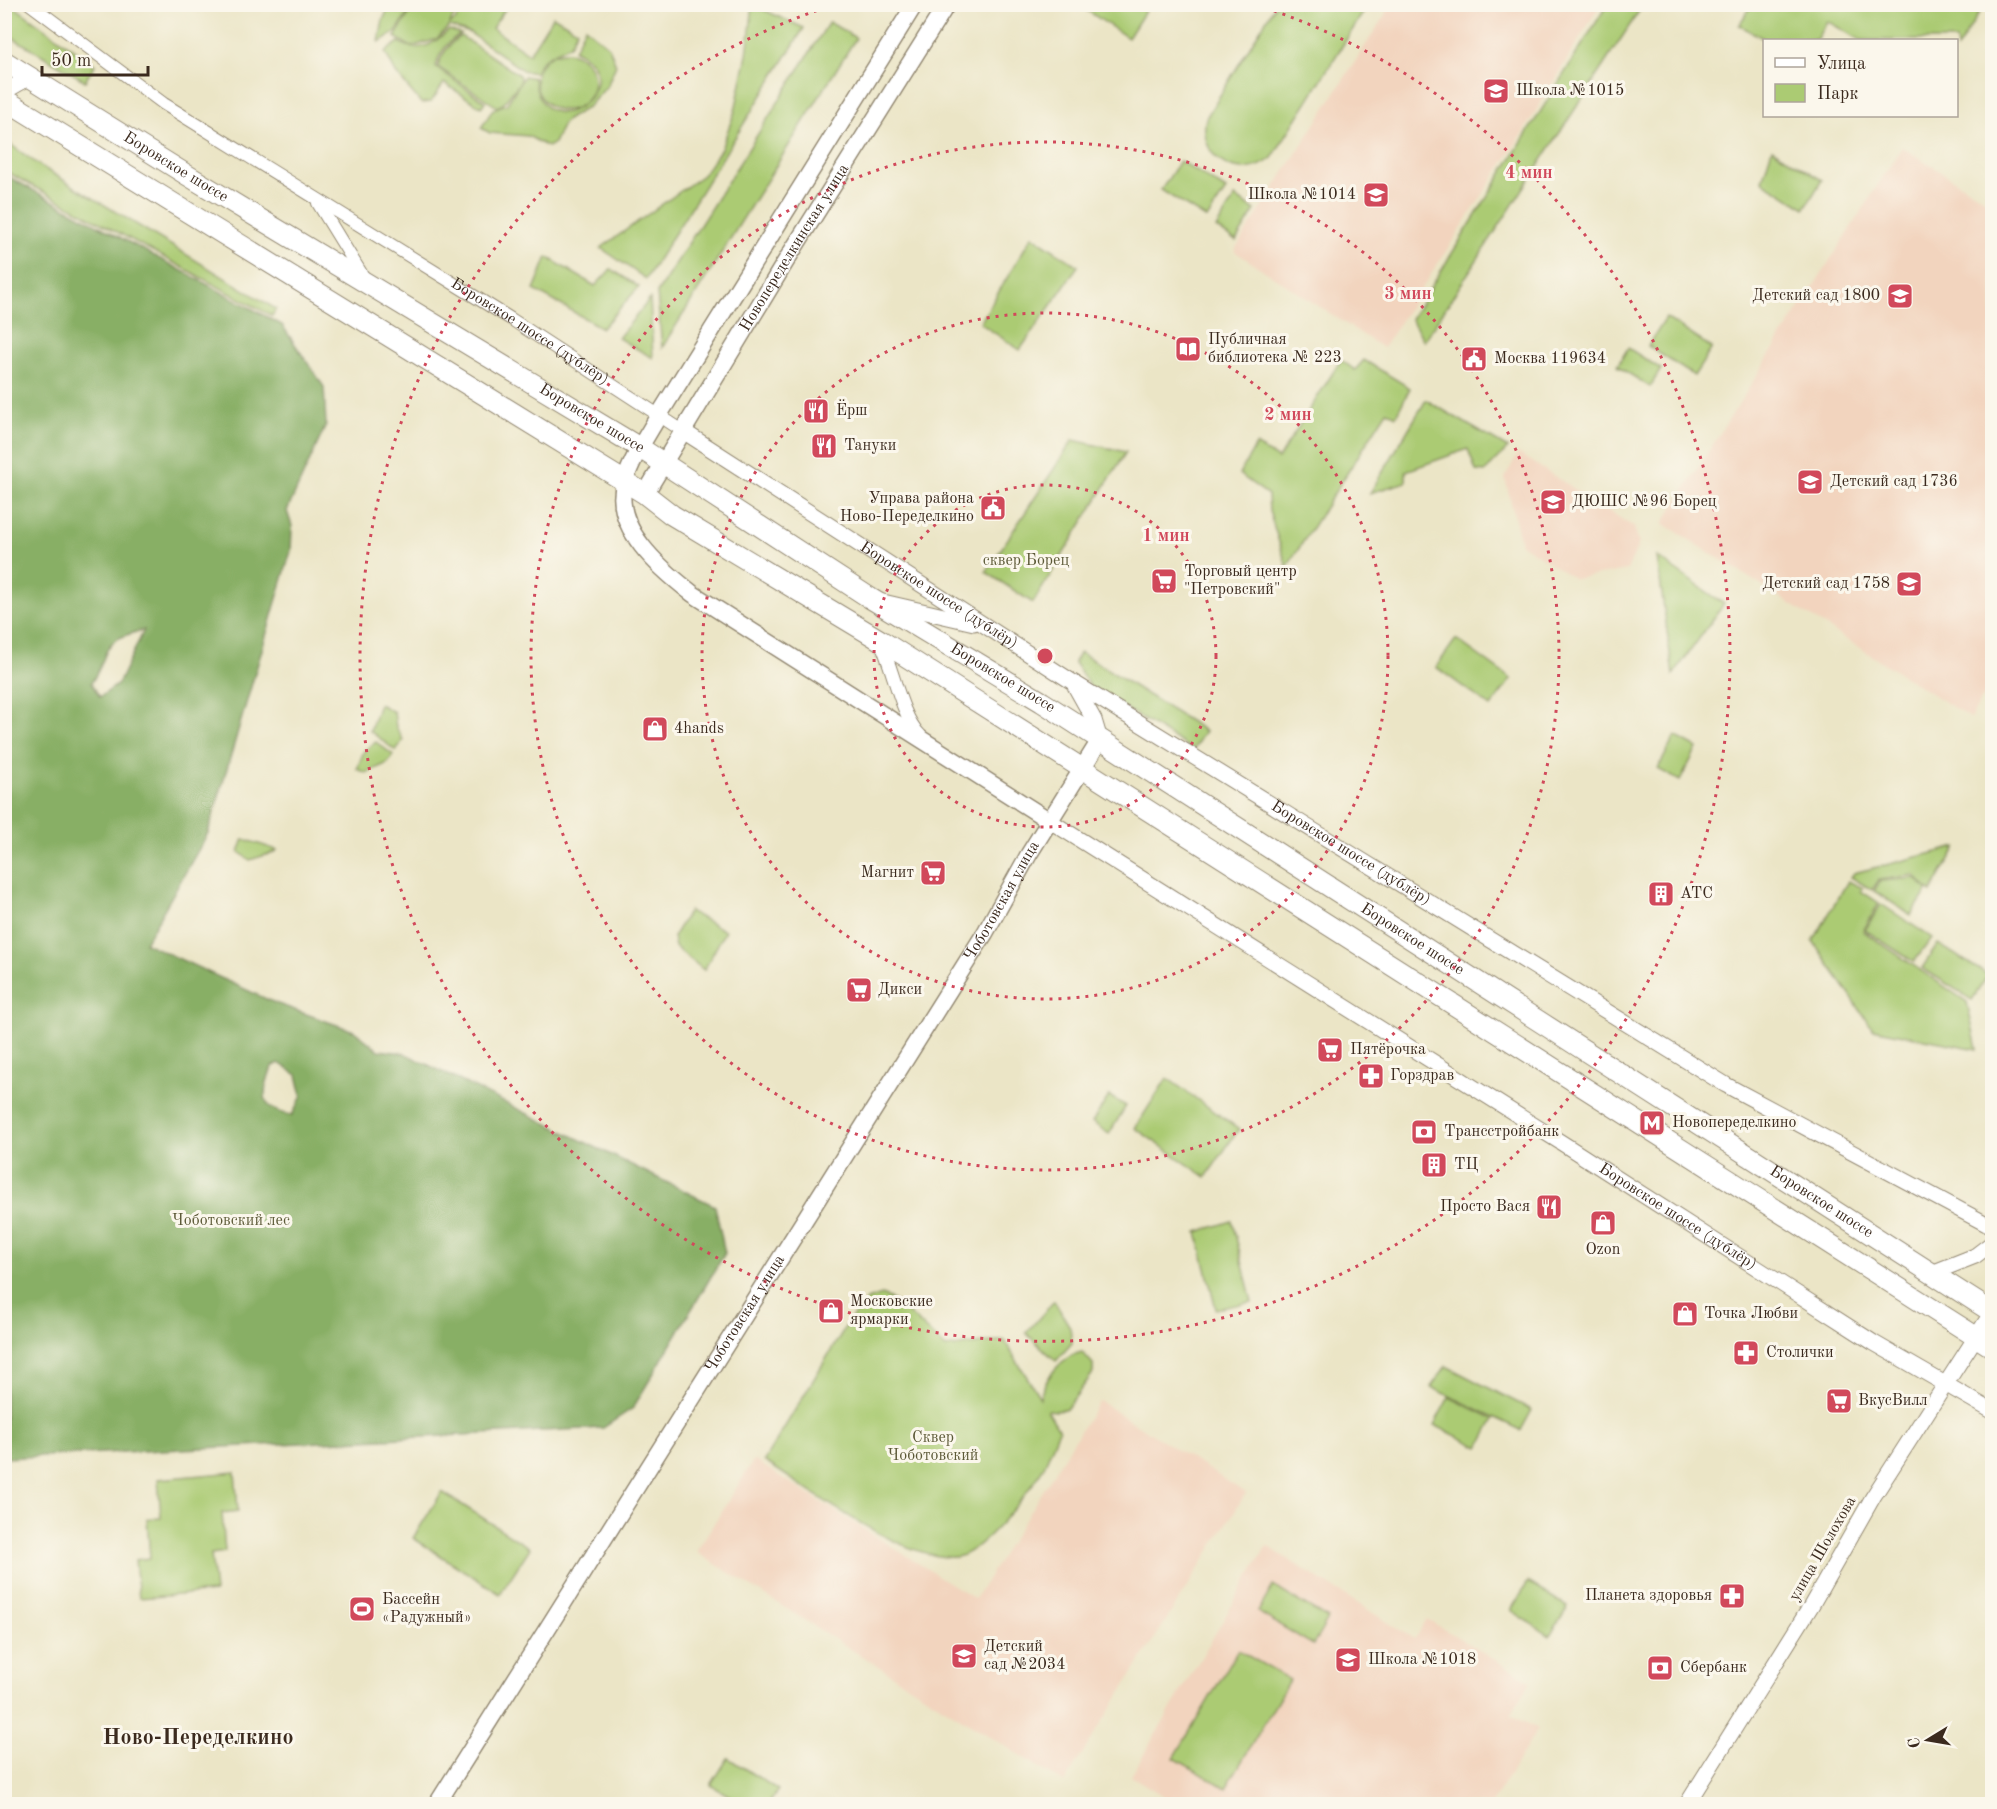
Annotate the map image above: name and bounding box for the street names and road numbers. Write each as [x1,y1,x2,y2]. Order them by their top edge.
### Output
street label: Боровское шоссе [121,129,231,206]
street label: Новопеределкинская улица [737,161,852,334]
street label: Боровское шоссе (дублёр) [448,276,612,388]
street label: Боровское шоссе [536,381,647,457]
street label: Боровское шоссе (дублёр) [857,539,1021,652]
street label: Боровское шоссе [947,640,1058,716]
street label: Боровское шоссе (дублёр) [1268,798,1433,908]
street label: Чоботовская улица [961,838,1043,964]
street label: Боровское шоссе [1358,901,1467,979]
street label: Боровское шоссе (дублёр) [1596,1161,1760,1273]
street label: Боровское шоссе [1767,1163,1876,1241]
street label: Чоботовская улица [703,1252,788,1376]
street label: улица Шолохова [1787,1494,1859,1604]

